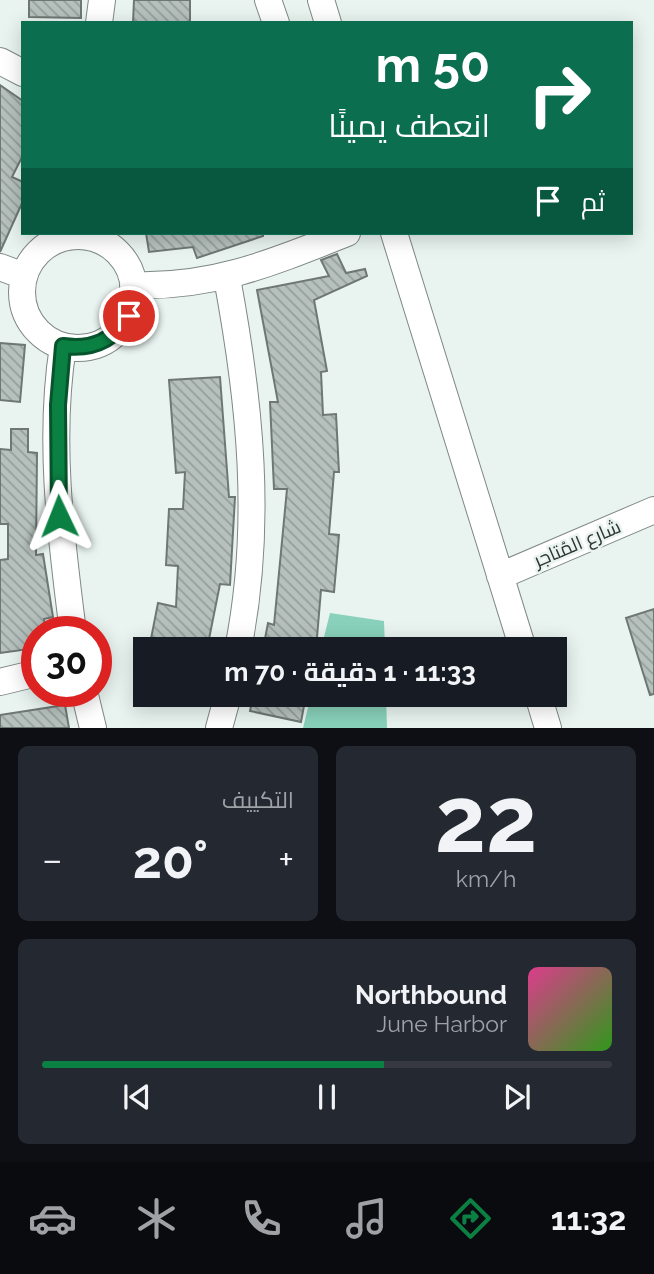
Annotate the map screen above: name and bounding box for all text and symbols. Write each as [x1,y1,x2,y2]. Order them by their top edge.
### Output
text: 50 m [375,36,490,93]
icon: right [514,49,605,140]
text: انعطف يمينًا [328,107,490,144]
icon: arrive [529,182,567,220]
text: ثم [581,187,605,217]
pin [99,286,159,346]
icon: arrive [110,297,148,335]
position arrow [22,479,96,553]
street label: شارع المُتاجر [529,515,625,574]
speed limit sign: 30 [21,616,112,707]
text: 11:33 · 1 دقيقة · 70 m [224,657,476,687]
text: 22 [435,766,537,873]
text: التكييف [222,786,294,813]
text: 20° [133,829,208,890]
text: − [42,837,62,882]
text: + [278,837,294,882]
text: km/h [456,865,516,892]
text: Northbound [355,980,507,1010]
text: June Harbor [376,1010,507,1037]
icon: previous [118,1078,156,1116]
icon: pause [308,1078,346,1116]
icon: next [498,1078,536,1116]
icon: car [28,1194,77,1243]
icon: climate [132,1194,181,1243]
icon: phone [237,1194,286,1243]
icon: music [342,1194,391,1243]
icon: directions [446,1194,495,1243]
text: 11:32 [551,1200,626,1237]

